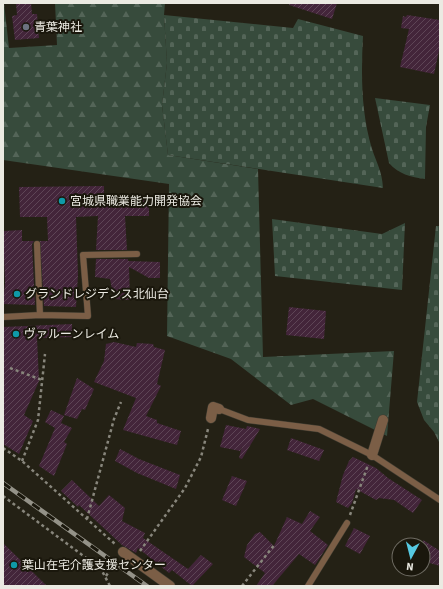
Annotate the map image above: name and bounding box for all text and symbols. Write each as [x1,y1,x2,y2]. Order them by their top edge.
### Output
place label: 青葉神社 [34,19,82,36]
marker: 青葉神社 [21,22,31,32]
place label: 宮城県職業能力開発協会 [70,193,202,210]
marker: 宮城県職業能力開発協会 [57,196,67,206]
place label: グランドレジデンス北仙台 [25,286,169,303]
marker: グランドレジデンス北仙台 [12,289,22,299]
place label: ヴァルーンレイム [24,326,119,343]
marker: ヴァルーンレイム [11,329,21,339]
north arrow [391,537,431,577]
place label: 葉山在宅介護支援センター [22,557,166,574]
text: N [405,559,414,574]
marker: 葉山在宅介護支援センター [9,560,19,570]

